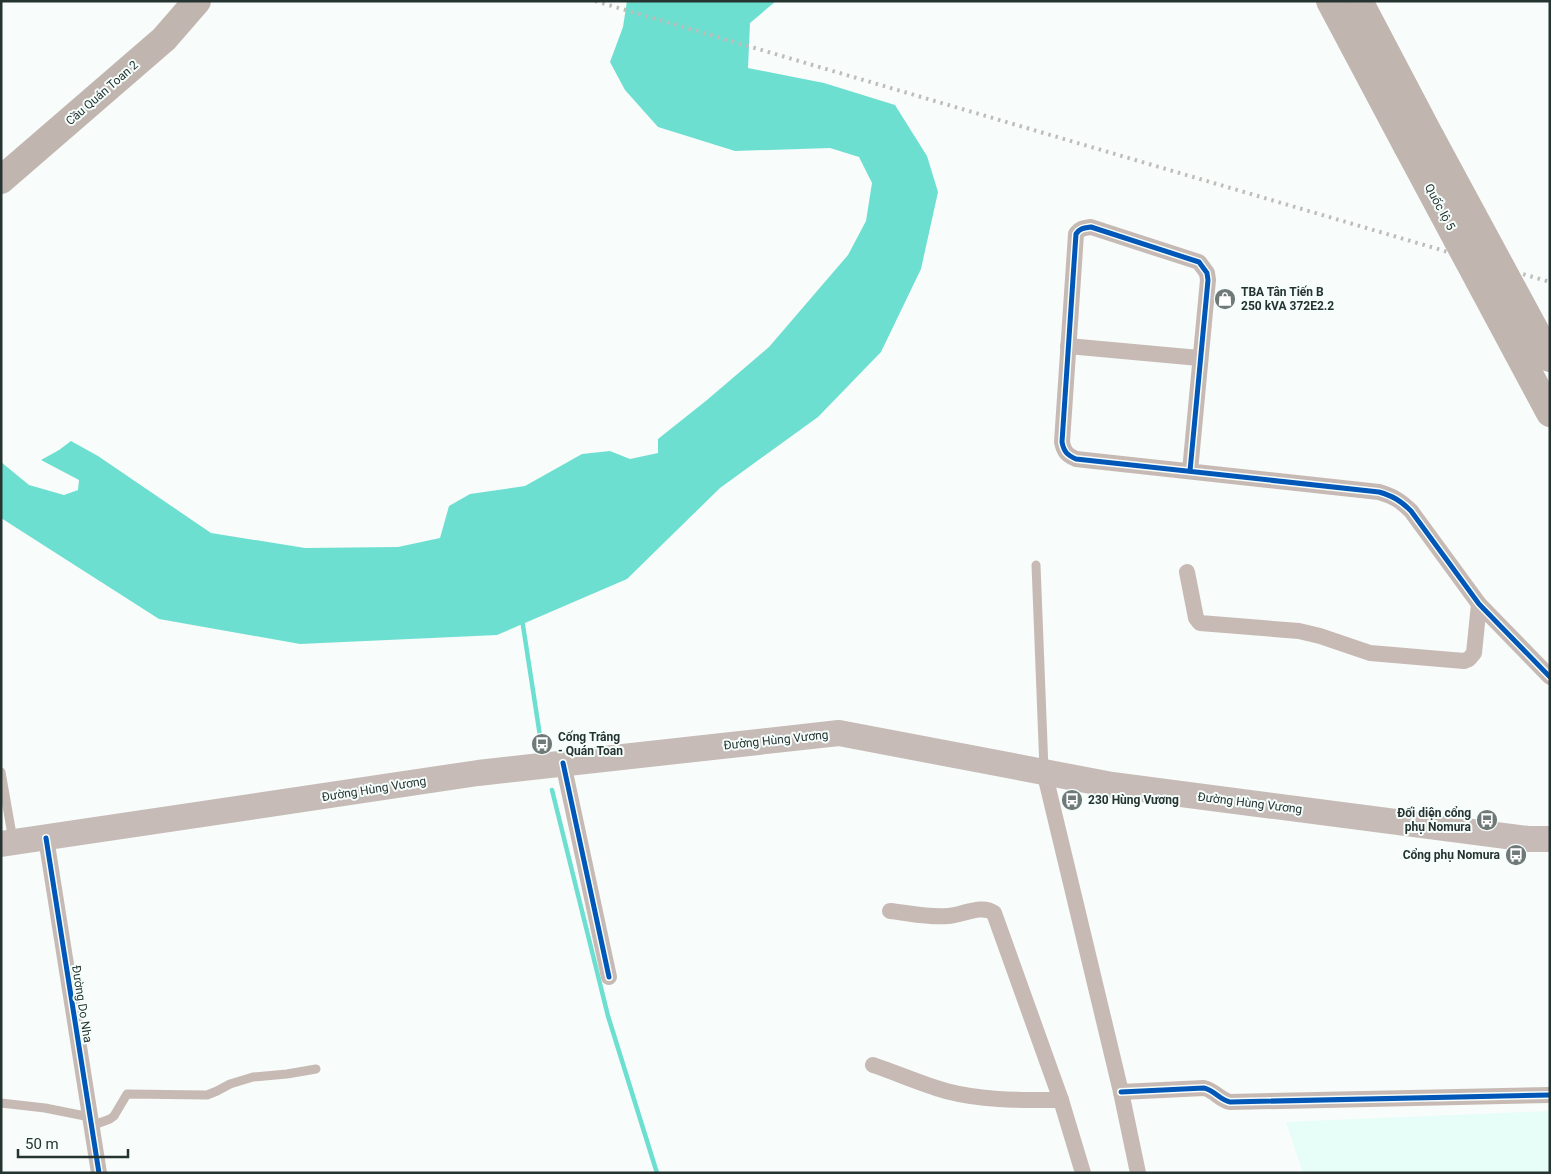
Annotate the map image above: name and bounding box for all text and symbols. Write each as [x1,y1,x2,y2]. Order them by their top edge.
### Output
street label: Cầu Quán Toan 2 [63,58,141,128]
street label: Quốc lộ 5 [1422,181,1458,233]
place label: TBA Tân Tiến B 250 kVA 372E2.2 [1241,285,1334,313]
shop icon: TBA Tân Tiến B 250 kVA 372E2.2 [1213,287,1237,311]
street label: Đường Hùng Vương [723,728,829,752]
place label: Cống Trắng - Quán Toan [558,730,623,758]
bus stop icon: Cống Trắng - Quán Toan [530,732,554,756]
street label: Đường Hùng Vương [321,774,427,804]
bus stop icon: 230 Hùng Vương [1060,788,1084,812]
street label: Đường Hùng Vương [1197,790,1303,816]
place label: 230 Hùng Vương [1088,793,1179,807]
place label: Đối diện cổng phụ Nomura [1397,806,1472,834]
bus stop icon: Đối diện cổng phụ Nomura [1475,808,1499,832]
bus stop icon: Cổng phụ Nomura [1504,843,1528,867]
place label: Cổng phụ Nomura [1403,848,1501,862]
street label: Đường Do Nha [69,964,95,1044]
scale bar [18,1126,128,1158]
text: 50 m [25,1135,59,1153]

